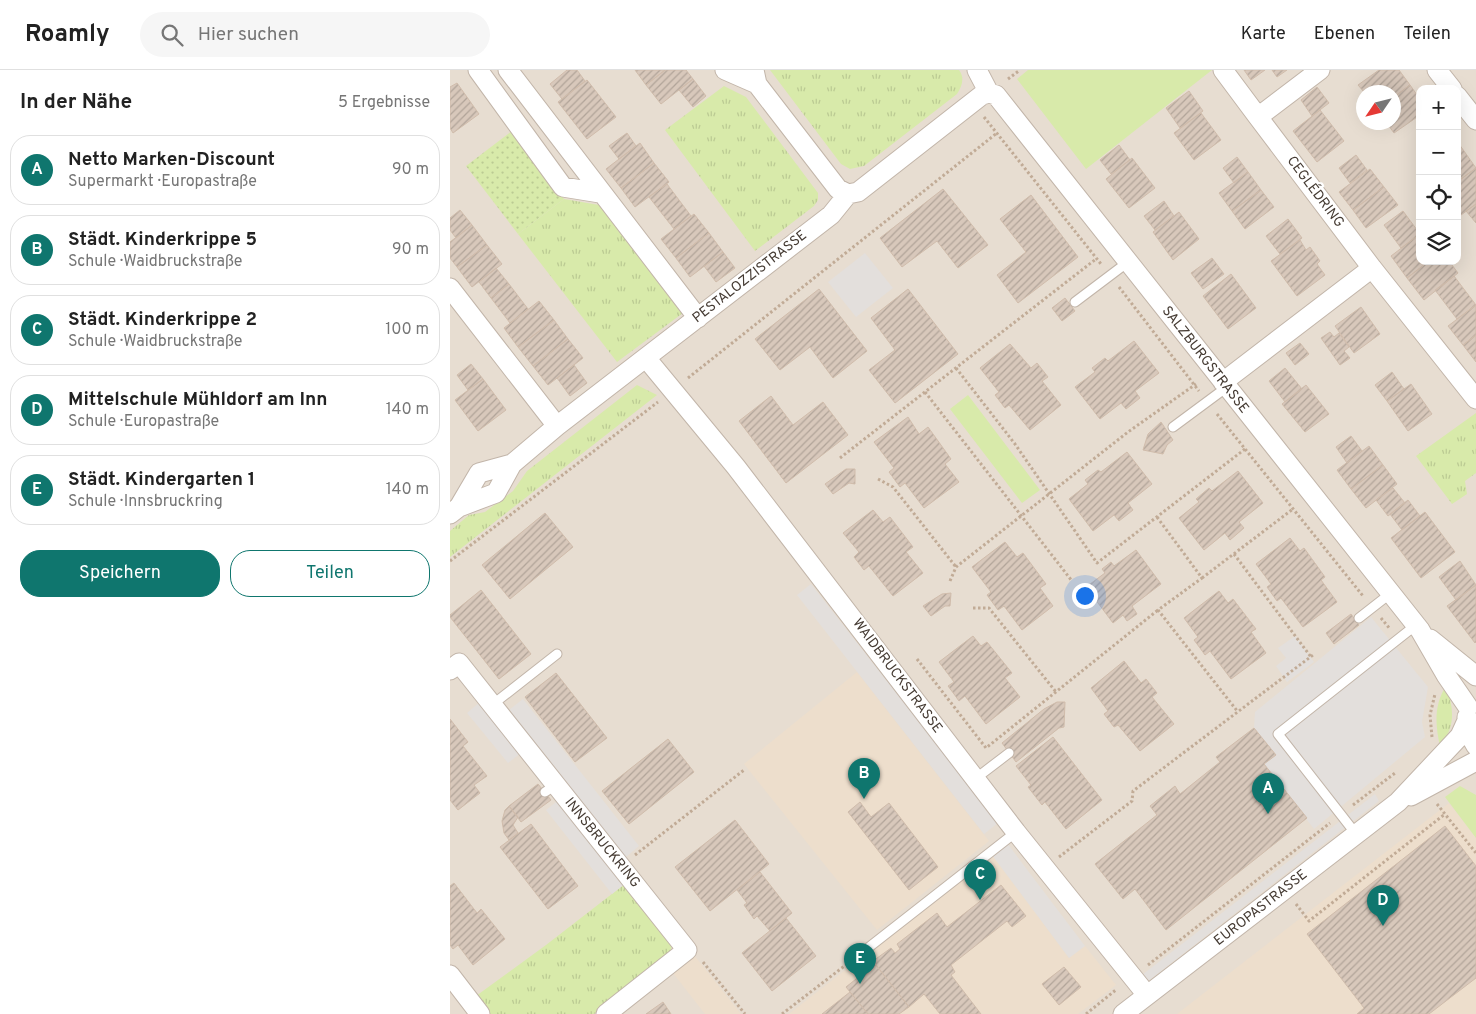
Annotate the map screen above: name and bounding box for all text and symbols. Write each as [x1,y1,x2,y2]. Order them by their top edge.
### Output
search box [140,12,490,57]
text: Roamly [25,20,110,50]
icon: search [158,21,186,49]
text: Hier suchen [198,23,299,47]
text: Karte [1241,23,1286,46]
text: Ebenen [1314,23,1375,46]
text: Teilen [1403,23,1451,46]
north arrow [1356,85,1401,130]
map controls [1416,85,1461,265]
button: + [1416,85,1461,130]
text: In der Nähe [20,89,132,116]
text: 5 Ergebnisse [338,93,430,113]
button: − [1416,130,1461,175]
text: Netto Marken-Discount [68,148,275,172]
street label: CEGLÉDRING [1283,152,1348,231]
text: A [31,160,43,180]
text: 90 m [392,160,429,180]
text: Supermarkt · Europastraße [68,172,257,192]
button: locate [1416,175,1461,220]
button: layers [1416,220,1461,265]
street label: PESTALOZZISTRASSE [689,227,811,327]
text: Städt. Kinderkrippe 5 [68,228,257,252]
text: B [31,240,43,260]
text: 90 m [392,240,429,260]
text: Schule · Waidbruckstraße [68,252,242,272]
street label: SALZBURGSTRASSE [1158,303,1252,417]
text: Städt. Kinderkrippe 2 [68,308,257,332]
text: C [32,320,42,340]
text: 100 m [385,320,429,340]
text: Schule · Waidbruckstraße [68,332,242,352]
text: Mittelschule Mühldorf am Inn [68,388,328,412]
text: D [31,400,43,420]
text: 140 m [386,400,429,420]
text: Schule · Europastraße [68,412,219,432]
text: Städt. Kindergarten 1 [68,468,255,492]
text: E [32,480,42,500]
text: 140 m [386,480,429,500]
text: Schule · Innsbruckring [68,492,223,512]
button: Speichern [20,550,220,597]
button: Teilen [230,550,430,597]
your location [1072,583,1098,609]
street label: WAIDBRUCKSTRASSE [848,615,946,737]
pin: B [848,758,880,799]
pin: A [1252,773,1284,814]
street label: INNSBRUCKRING [560,795,644,891]
pin: C [964,859,996,900]
street label: EUROPASTRASSE [1211,866,1311,950]
pin: D [1367,885,1399,926]
pin: E [844,943,876,984]

